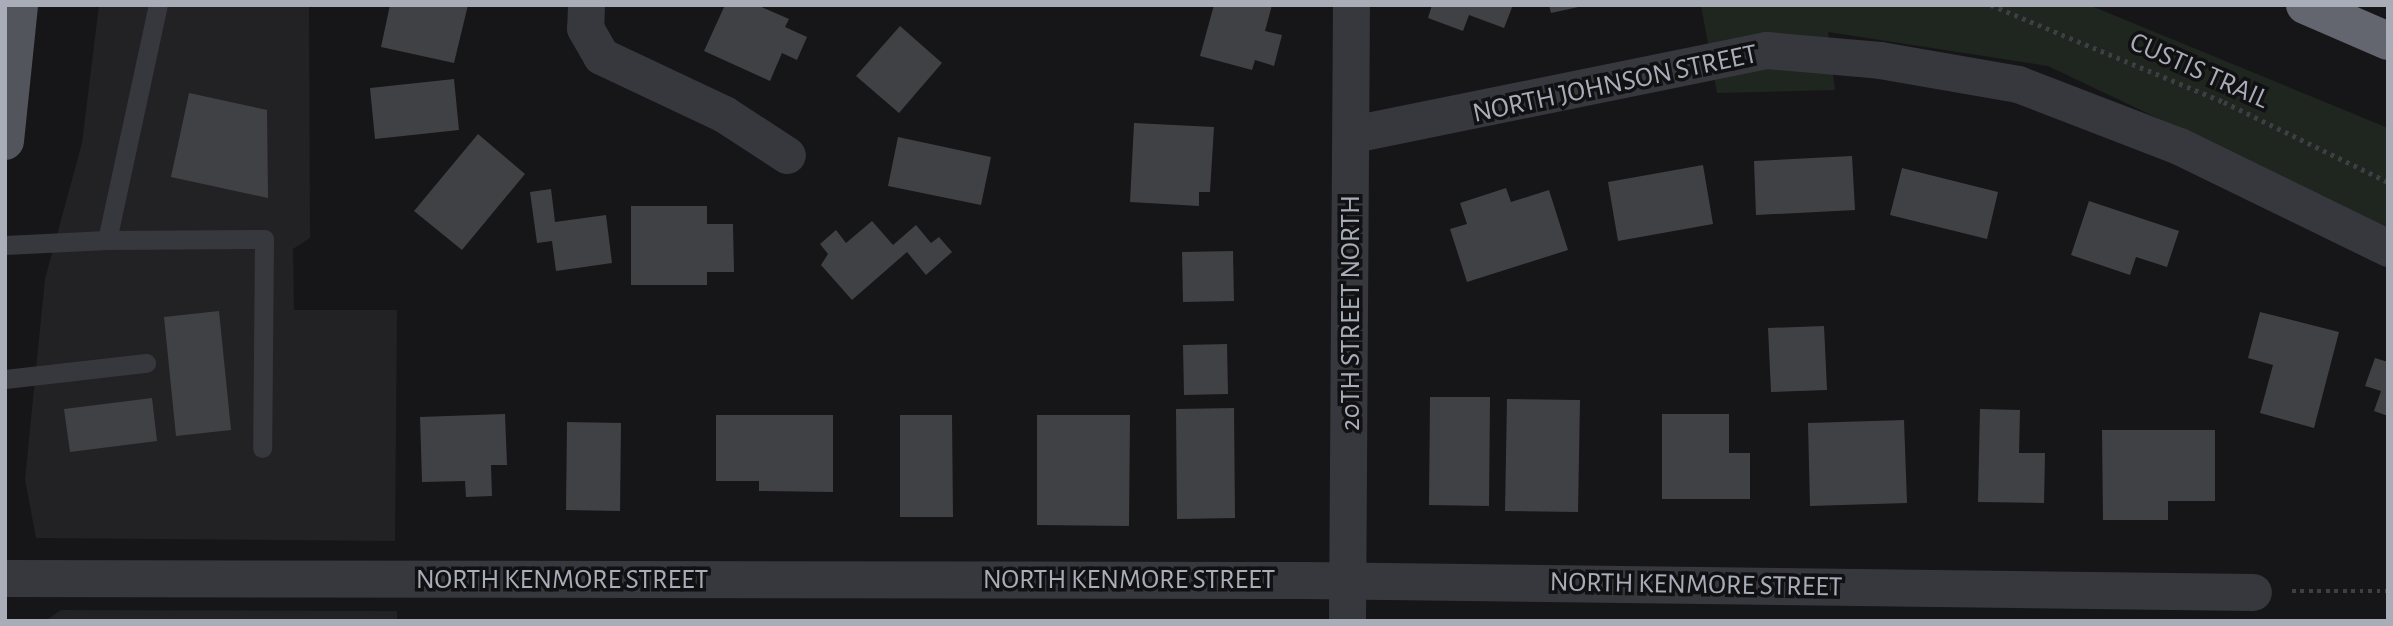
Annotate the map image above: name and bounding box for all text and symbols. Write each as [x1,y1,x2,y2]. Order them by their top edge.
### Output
street label: CUSTIS TRAIL [2124,25,2274,117]
street label: NORTH JOHNSON STREET [1470,37,1760,131]
street label: 20TH STREET NORTH [1334,195,1368,431]
street label: NORTH KENMORE STREET [416,563,708,597]
street label: NORTH KENMORE STREET [983,563,1275,597]
street label: NORTH KENMORE STREET [1549,566,1843,604]

